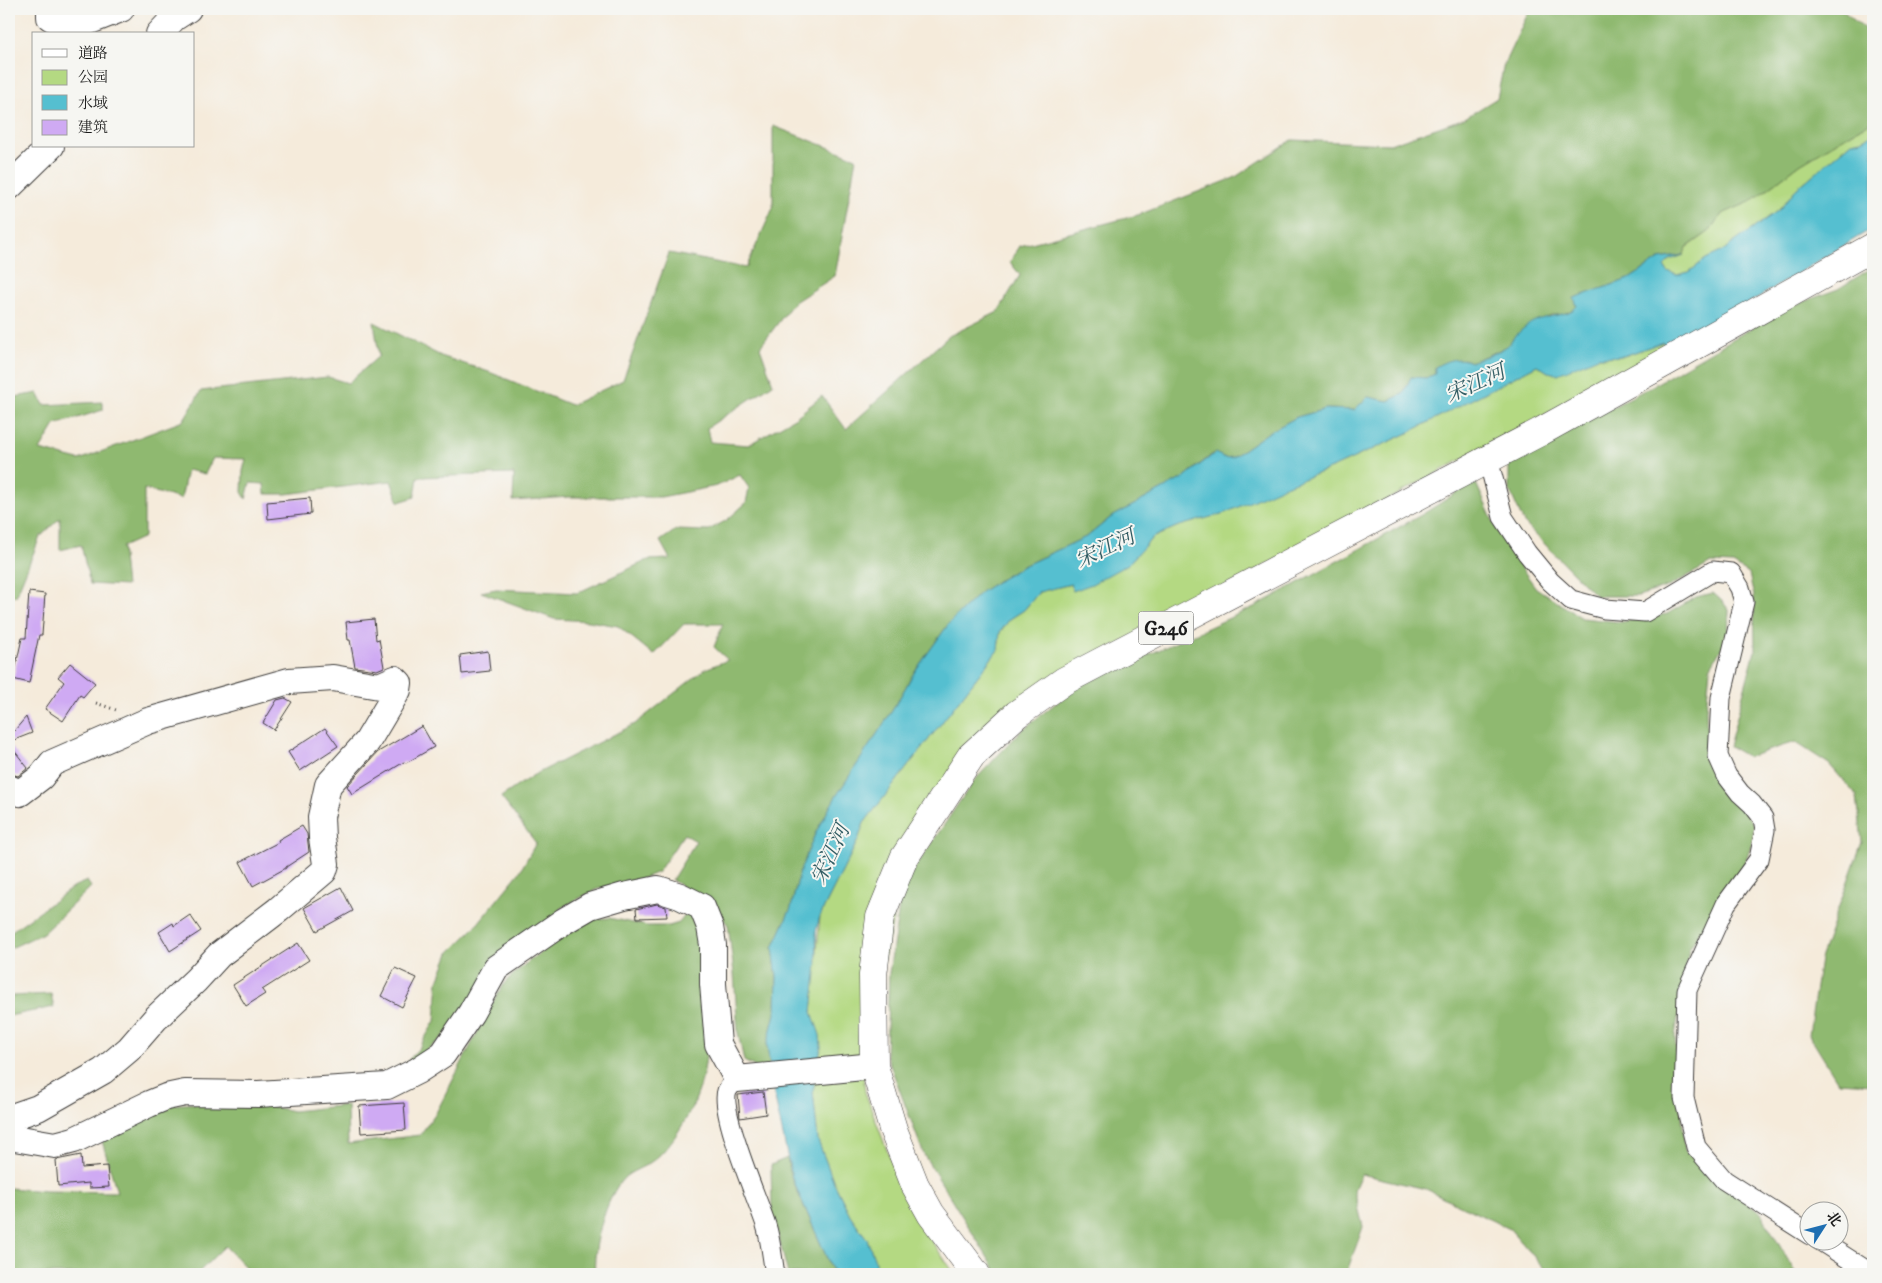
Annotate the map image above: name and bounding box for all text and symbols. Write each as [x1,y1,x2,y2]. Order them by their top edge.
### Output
legend [32,32,195,148]
text: 道路 [78,44,108,63]
text: 公园 [78,68,108,87]
text: 水域 [78,94,108,113]
text: 建筑 [78,118,108,137]
water label: 宋江河 [1441,358,1513,409]
water label: 宋江河 [1071,522,1143,574]
road number: G246 [1138,612,1194,644]
water label: 宋江河 [806,817,858,888]
north arrow [1800,1200,1850,1250]
text: 北 [1822,1208,1845,1230]

